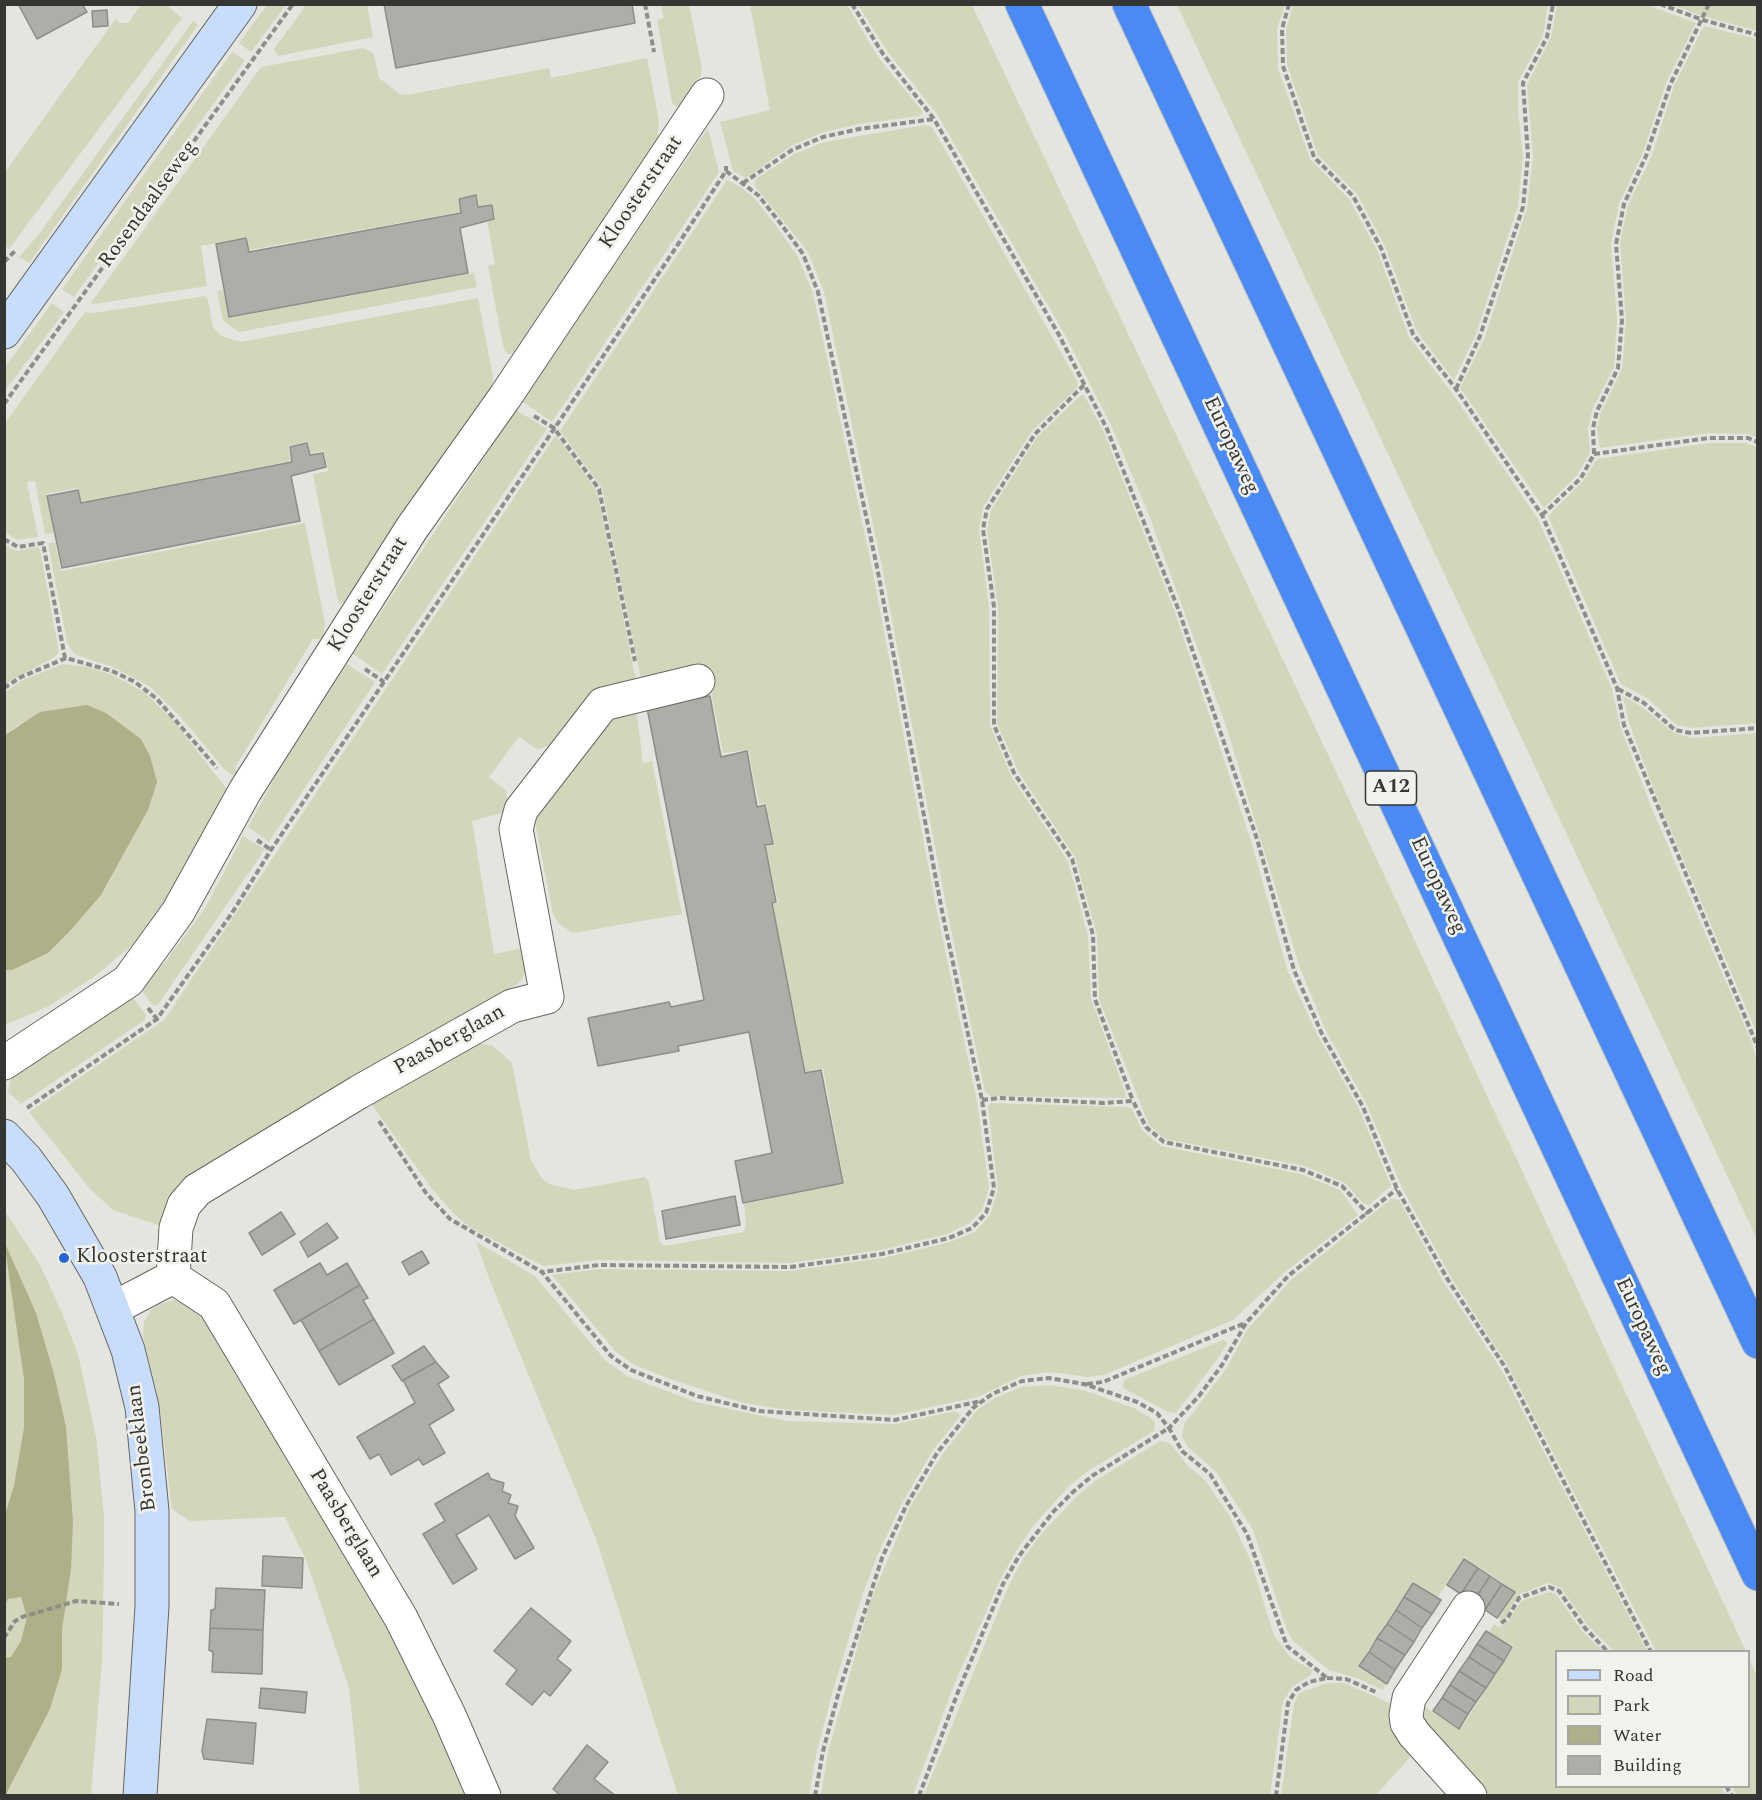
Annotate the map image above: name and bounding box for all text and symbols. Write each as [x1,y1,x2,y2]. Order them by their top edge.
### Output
street label: Kloosterstraat [595,131,689,255]
street label: Rosendaalseweg [94,136,204,274]
street label: Europaweg [1196,393,1264,499]
street label: Kloosterstraat [323,533,415,657]
road number: A12 [1366,771,1416,805]
street label: Europaweg [1403,833,1471,939]
street label: Paasberglaan [390,1000,510,1082]
place label: Kloosterstraat [76,1245,207,1271]
marker: Kloosterstraat [57,1251,71,1265]
street label: Europaweg [1608,1274,1676,1380]
street label: Bronbeeklaan [123,1383,163,1513]
street label: Paasberglaan [303,1465,387,1583]
legend [1555,1650,1750,1788]
text: Road [1613,1662,1654,1689]
text: Park [1613,1692,1650,1719]
text: Water [1613,1722,1661,1749]
text: Building [1613,1752,1682,1779]

